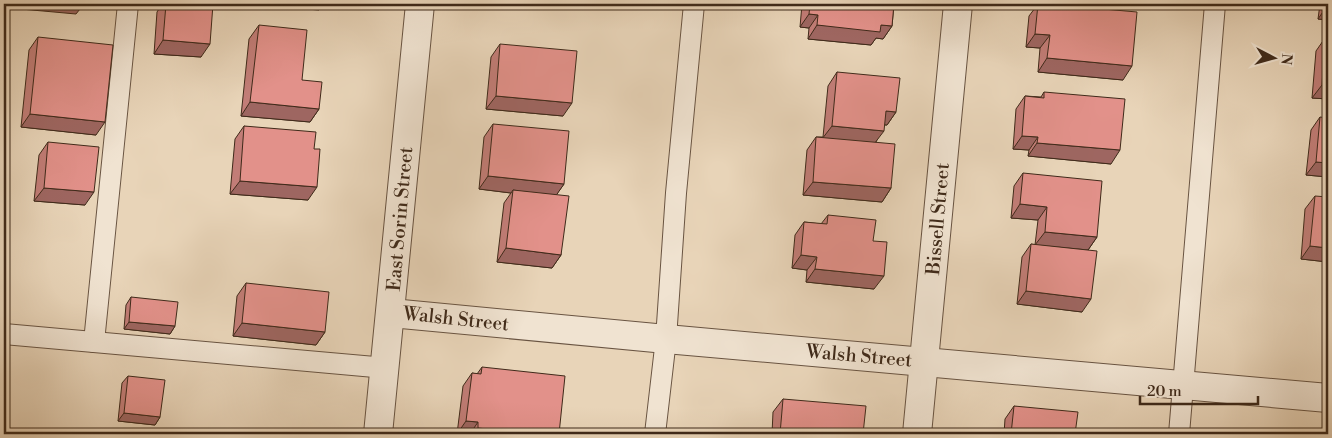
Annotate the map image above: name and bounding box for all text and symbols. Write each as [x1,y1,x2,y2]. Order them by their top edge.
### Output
north arrow [1250,32,1300,82]
text: N [1276,53,1295,66]
street label: East Sorin Street [382,145,418,292]
street label: Bissell Street [921,162,955,277]
street label: Walsh Street [401,301,510,337]
street label: Walsh Street [804,339,913,373]
scale bar [1140,373,1257,405]
text: 20 m [1147,382,1182,401]

